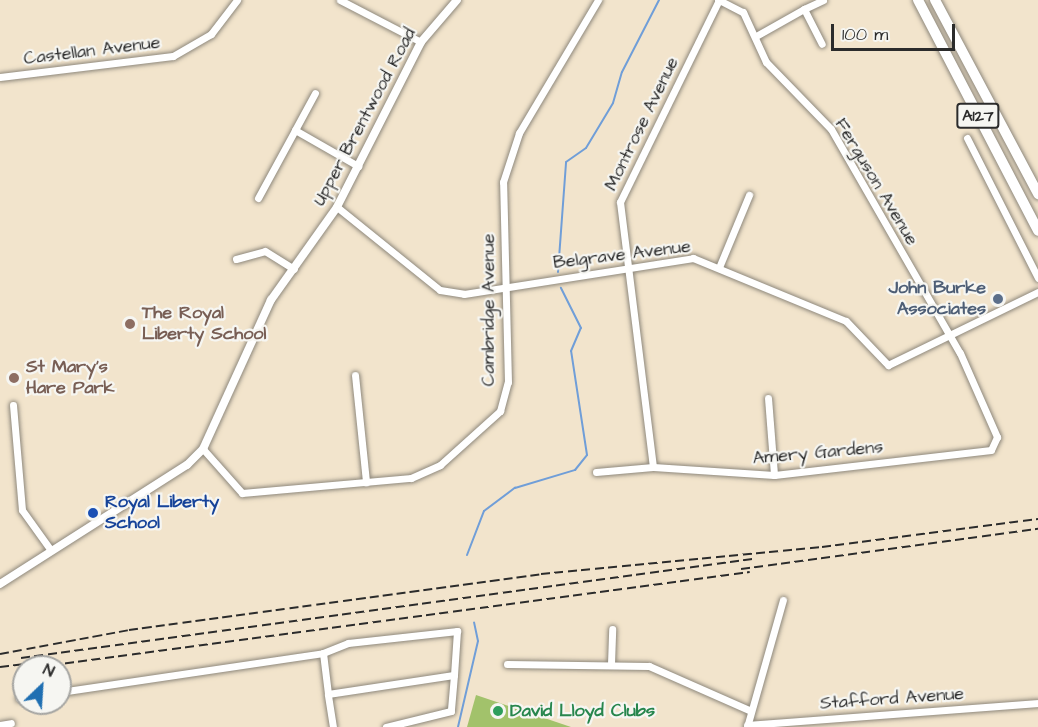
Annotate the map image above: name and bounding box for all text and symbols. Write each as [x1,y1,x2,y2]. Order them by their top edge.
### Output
scale bar [834,12,958,50]
text: 100 m [842,22,888,47]
street label: Upper Brentwood Road [309,24,421,210]
street label: Castellan Avenue [22,32,162,70]
street label: Montrose Avenue [600,54,684,194]
road number: A127 [956,103,1000,129]
street label: Ferguson Avenue [830,115,922,249]
street label: Cambridge Avenue [478,234,500,386]
street label: Belgrave Avenue [552,236,692,274]
place label: John Burke Associates [889,278,986,320]
marker: John Burke Associates [991,292,1005,306]
place label: The Royal Liberty School [142,303,266,346]
marker: The Royal Liberty School [123,317,137,331]
place label: St Mary's Hare Park [26,357,115,400]
marker: St Mary's Hare Park [7,371,21,385]
street label: Amery Gardens [752,437,884,469]
place label: Royal Liberty School [105,492,219,534]
marker: Royal Liberty School [86,506,100,520]
north arrow [12,655,72,715]
text: N [40,658,58,683]
street label: Stafford Avenue [819,683,965,715]
place label: David Lloyd Clubs [510,700,655,722]
marker: David Lloyd Clubs [491,704,505,718]

